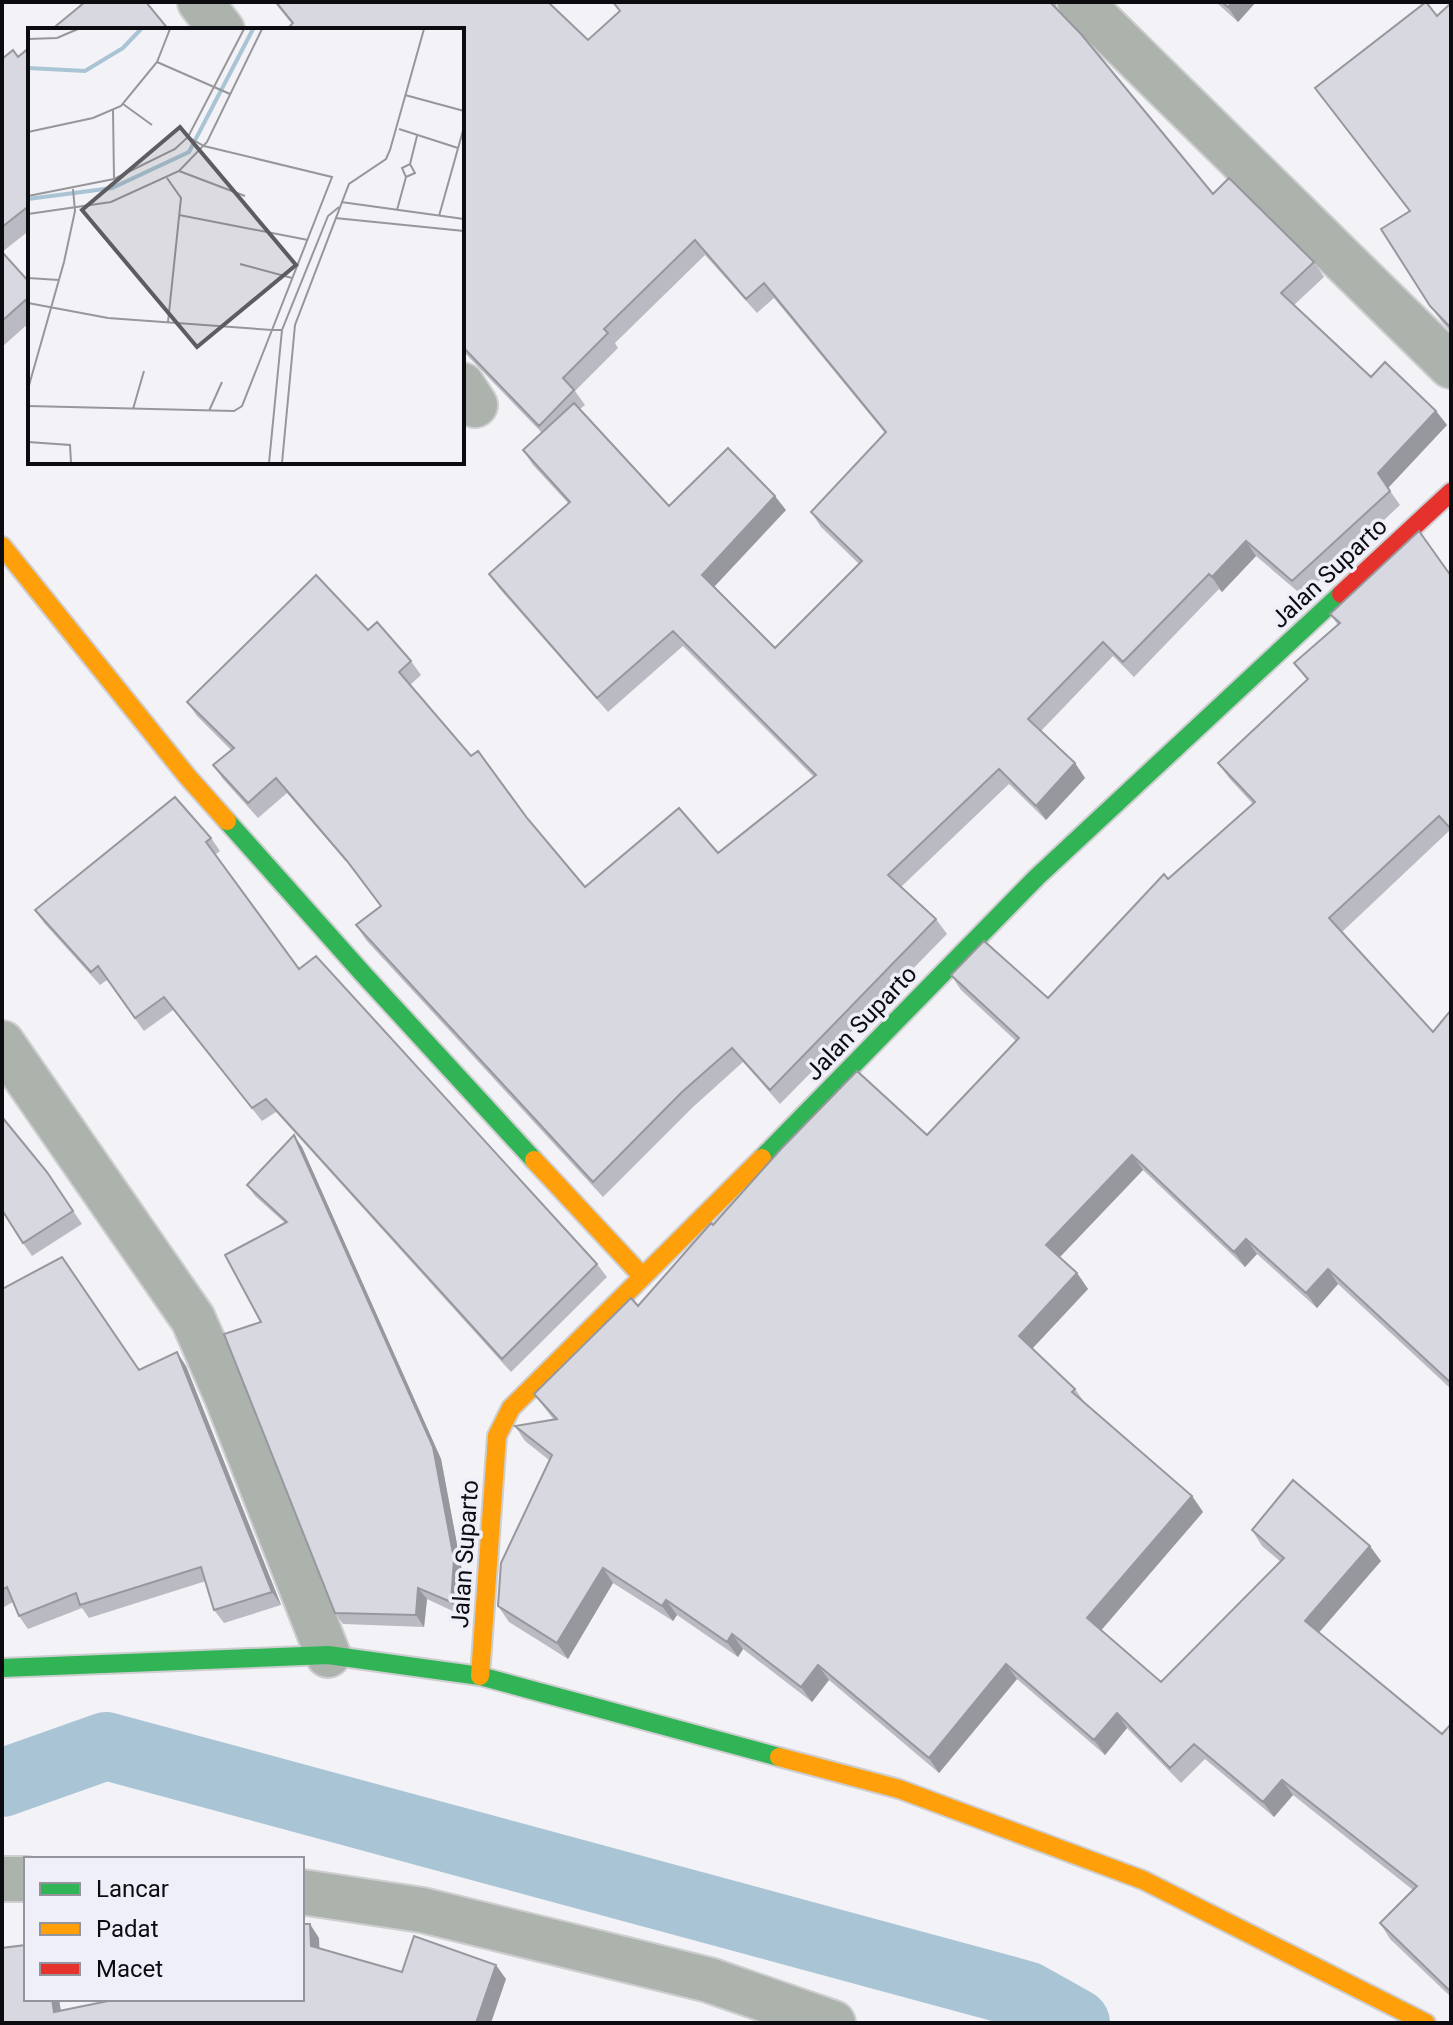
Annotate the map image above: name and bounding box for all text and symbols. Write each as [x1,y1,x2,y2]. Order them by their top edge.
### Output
inset map [28,28,464,464]
street label: Jalan Suparto [1265,512,1393,634]
street label: Jalan Suparto [799,960,923,1086]
street label: Jalan Suparto [446,1479,484,1629]
legend [24,1857,304,2001]
text: Lancar [96,1875,169,1903]
text: Padat [96,1915,159,1943]
text: Macet [96,1955,163,1983]

